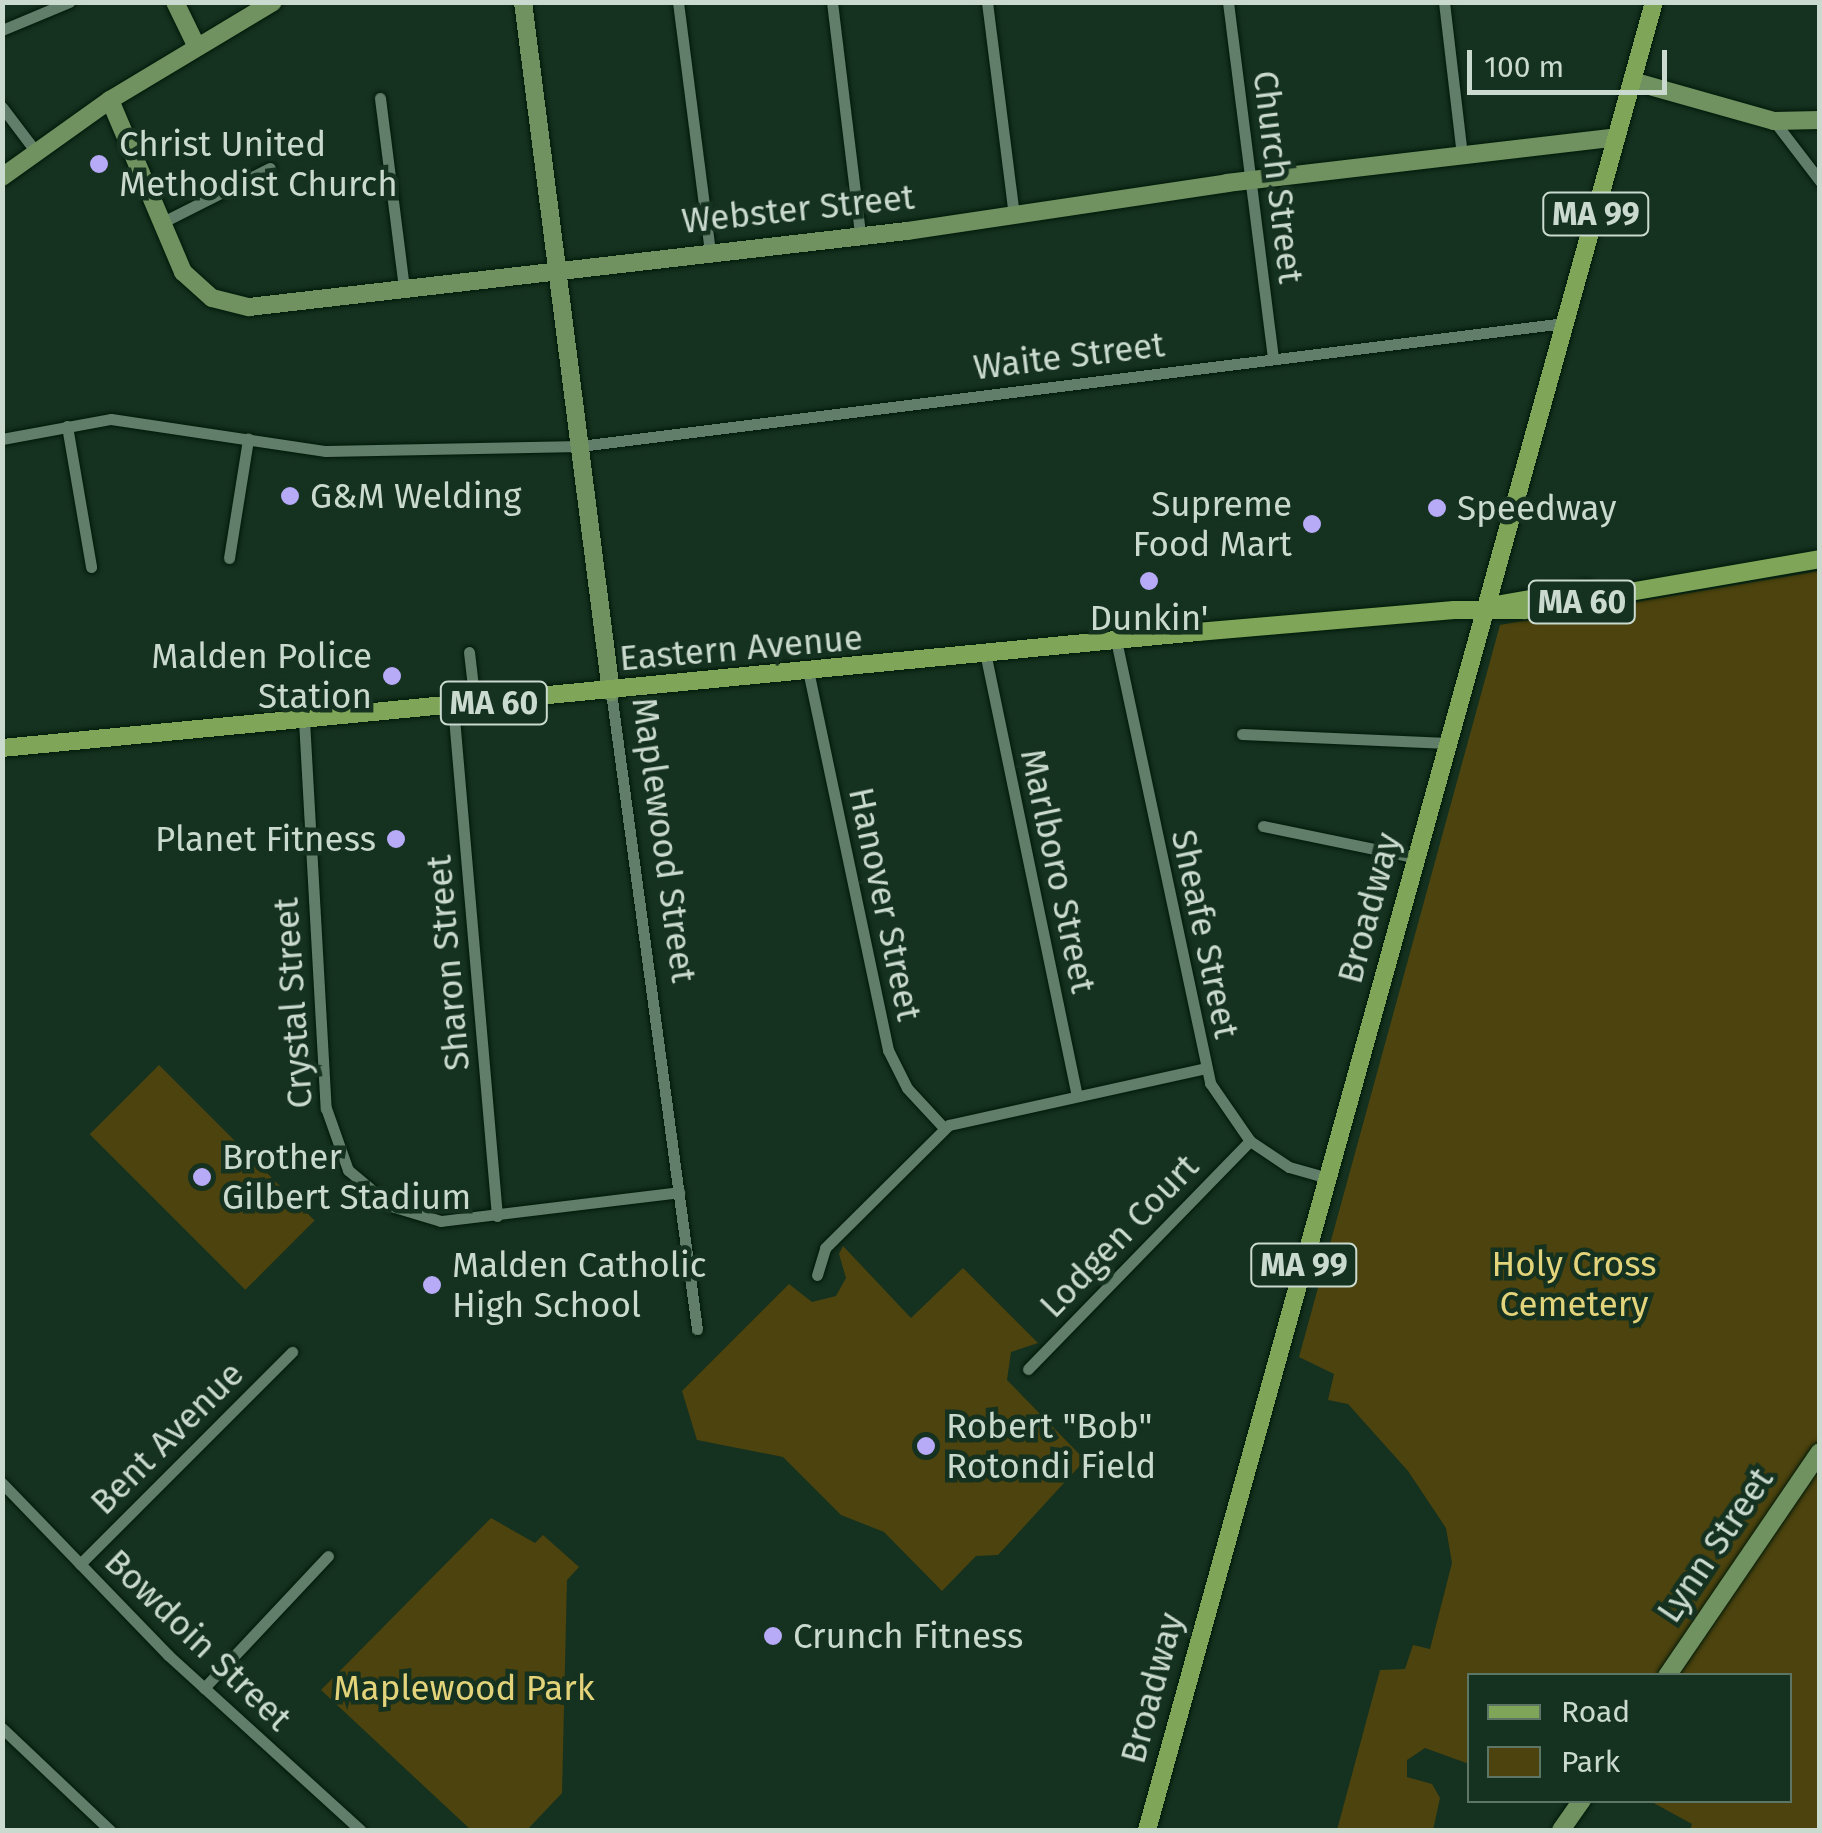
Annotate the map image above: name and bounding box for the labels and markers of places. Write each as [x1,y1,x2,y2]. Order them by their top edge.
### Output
place label: Christ United Methodist Church [119,123,398,205]
marker: Christ United Methodist Church [88,153,110,175]
place label: G&M Welding [310,475,521,517]
place label: Supreme Food Mart [1133,483,1292,565]
marker: G&M Welding [279,485,301,507]
place label: Speedway [1457,487,1616,529]
marker: Speedway [1426,497,1448,519]
marker: Supreme Food Mart [1301,513,1323,535]
marker: Dunkin' [1138,570,1160,592]
place label: Dunkin' [1089,597,1209,639]
place label: Malden Police Station [151,635,372,717]
marker: Malden Police Station [381,665,403,687]
place label: Planet Fitness [155,818,376,860]
marker: Planet Fitness [385,828,407,850]
place label: Brother Gilbert Stadium [222,1136,471,1218]
marker: Brother Gilbert Stadium [191,1166,213,1188]
place label: Malden Catholic High School [452,1244,707,1326]
marker: Malden Catholic High School [421,1274,443,1296]
place label: Robert "Bob" Rotondi Field [946,1405,1156,1487]
marker: Robert "Bob" Rotondi Field [915,1435,937,1457]
place label: Crunch Fitness [793,1615,1023,1657]
marker: Crunch Fitness [762,1625,784,1647]

